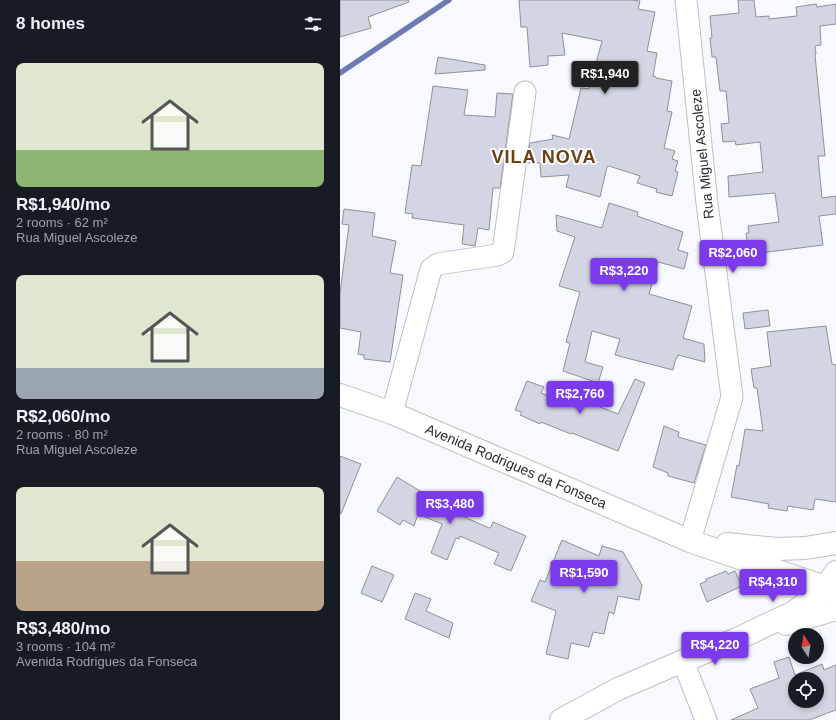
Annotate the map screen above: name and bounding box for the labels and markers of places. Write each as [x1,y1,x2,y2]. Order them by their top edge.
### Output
pin: R$1,940 [568,61,642,95]
pin: R$2,060 [696,240,770,274]
pin: R$3,220 [587,258,661,292]
pin: R$2,760 [543,381,617,415]
pin: R$3,480 [413,491,487,525]
pin: R$1,590 [547,560,621,594]
pin: R$4,310 [736,569,810,603]
pin: R$4,220 [678,632,752,666]

